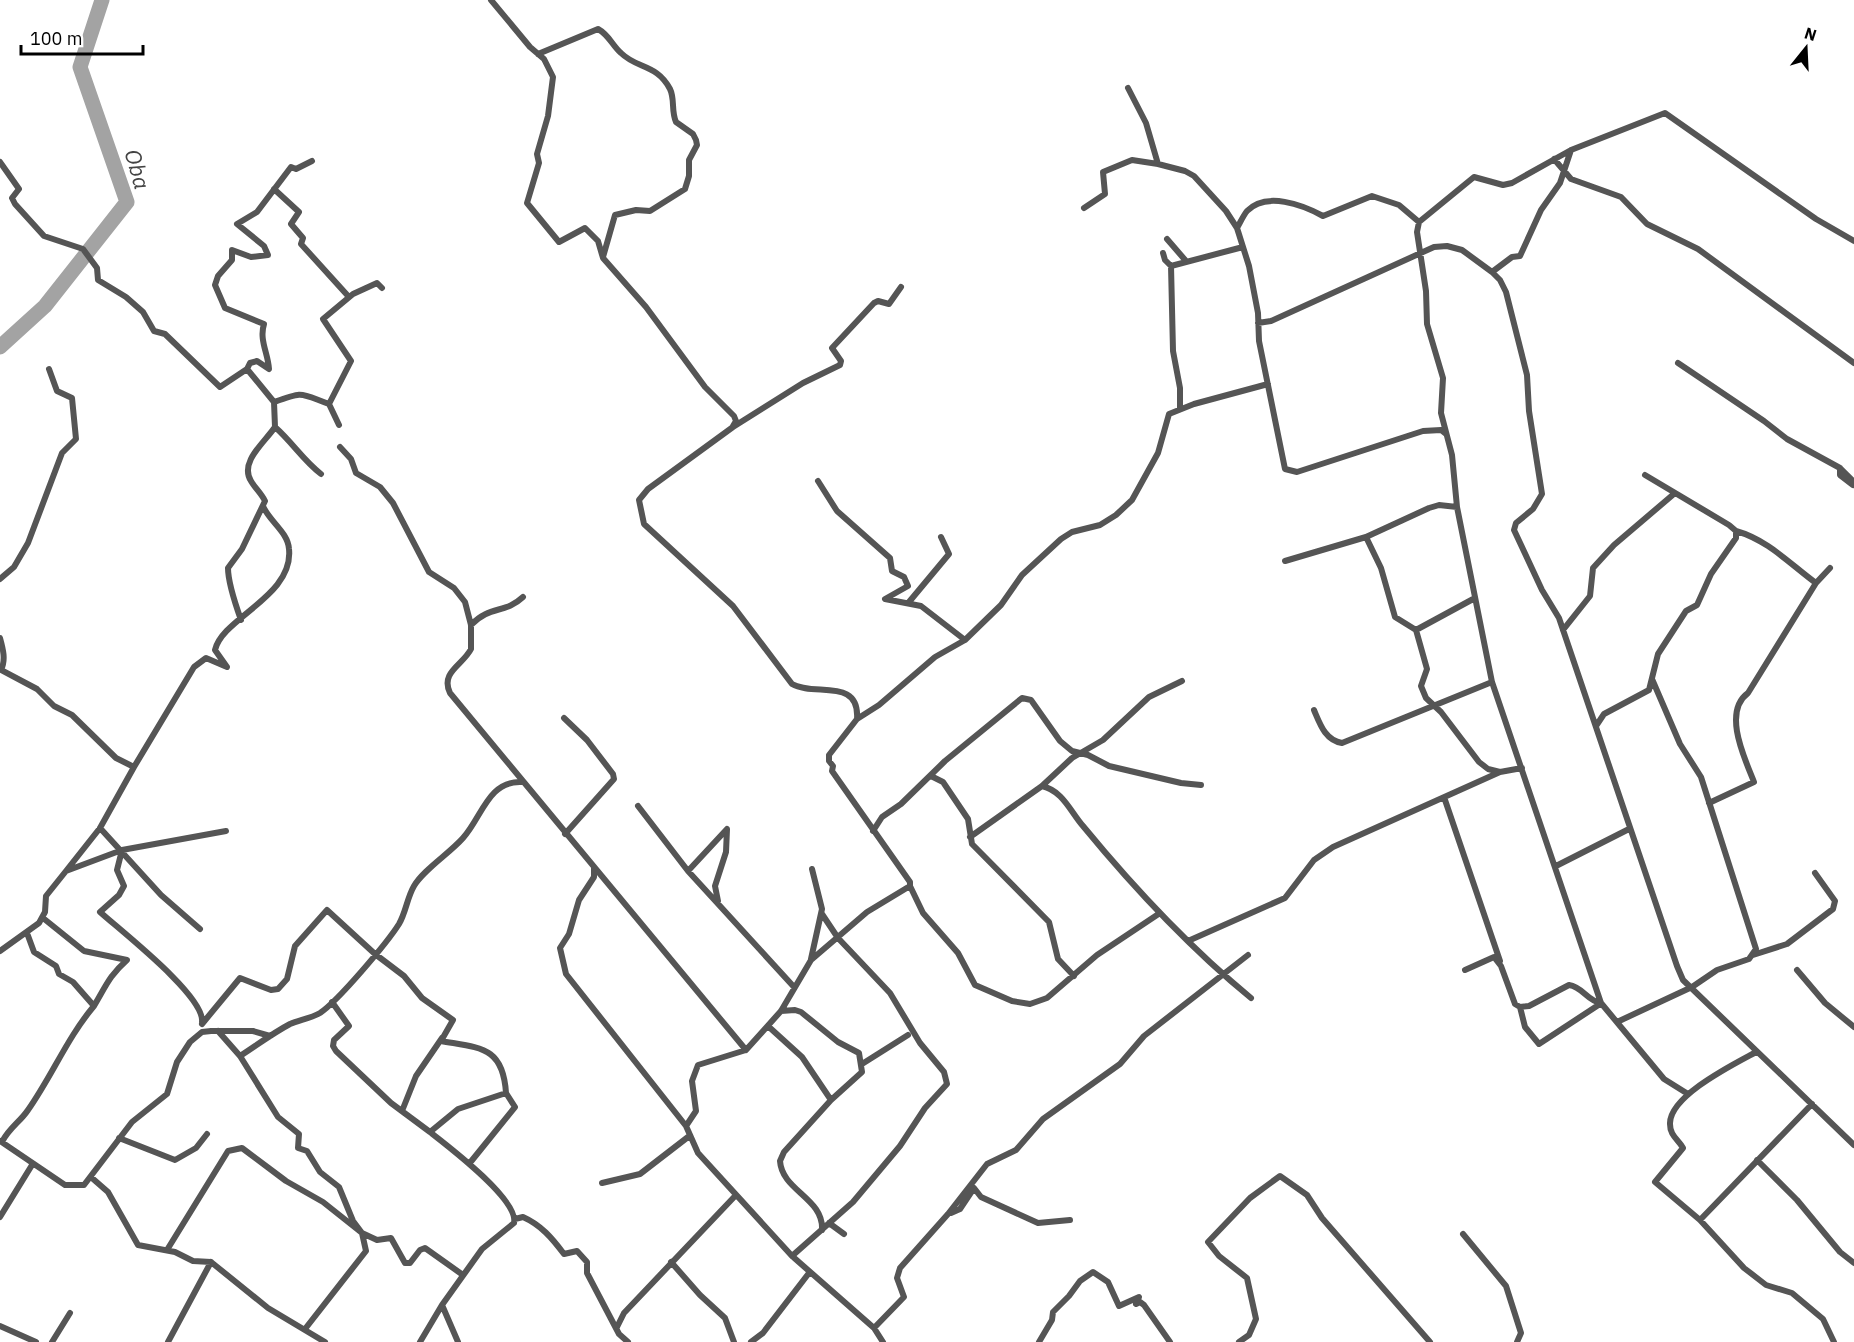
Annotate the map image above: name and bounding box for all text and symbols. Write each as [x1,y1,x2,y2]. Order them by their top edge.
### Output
scale bar [21,18,142,56]
north arrow [1776,18,1836,78]
text: N [1802,22,1819,45]
text: 100 m [30,27,82,50]
water label: Oba [118,146,158,192]

